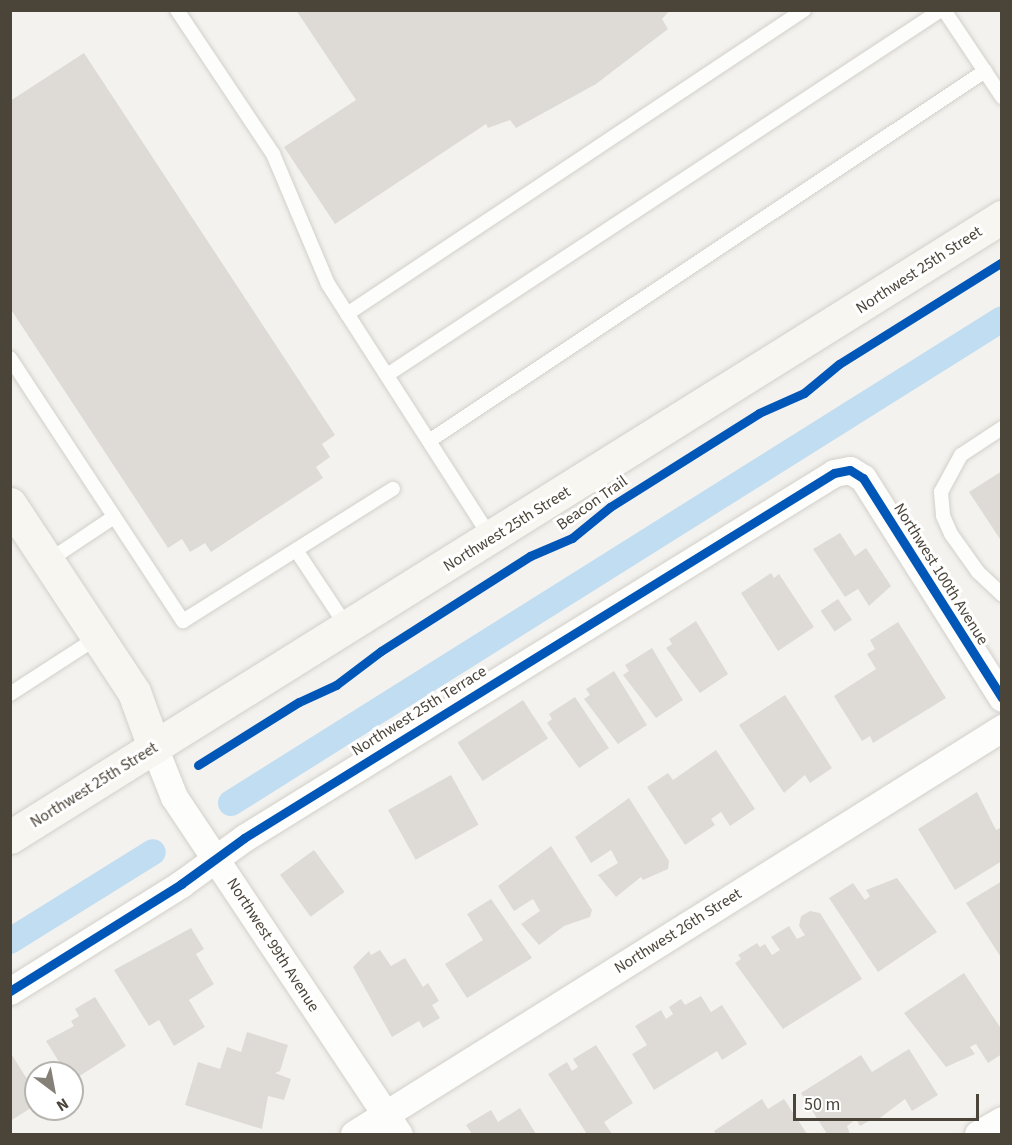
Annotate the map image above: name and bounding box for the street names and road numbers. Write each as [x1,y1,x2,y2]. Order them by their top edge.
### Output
street label: Northwest 25th Street [852,222,986,318]
street label: Beacon Trail [553,472,631,534]
street label: Northwest 25th Street [440,482,574,576]
street label: Northwest 100th Avenue [890,500,992,648]
street label: Northwest 25th Terrace [348,662,490,760]
street label: Northwest 25th Street [27,738,161,832]
street label: Northwest 99th Avenue [223,875,323,1015]
street label: Northwest 26th Street [611,884,745,978]

